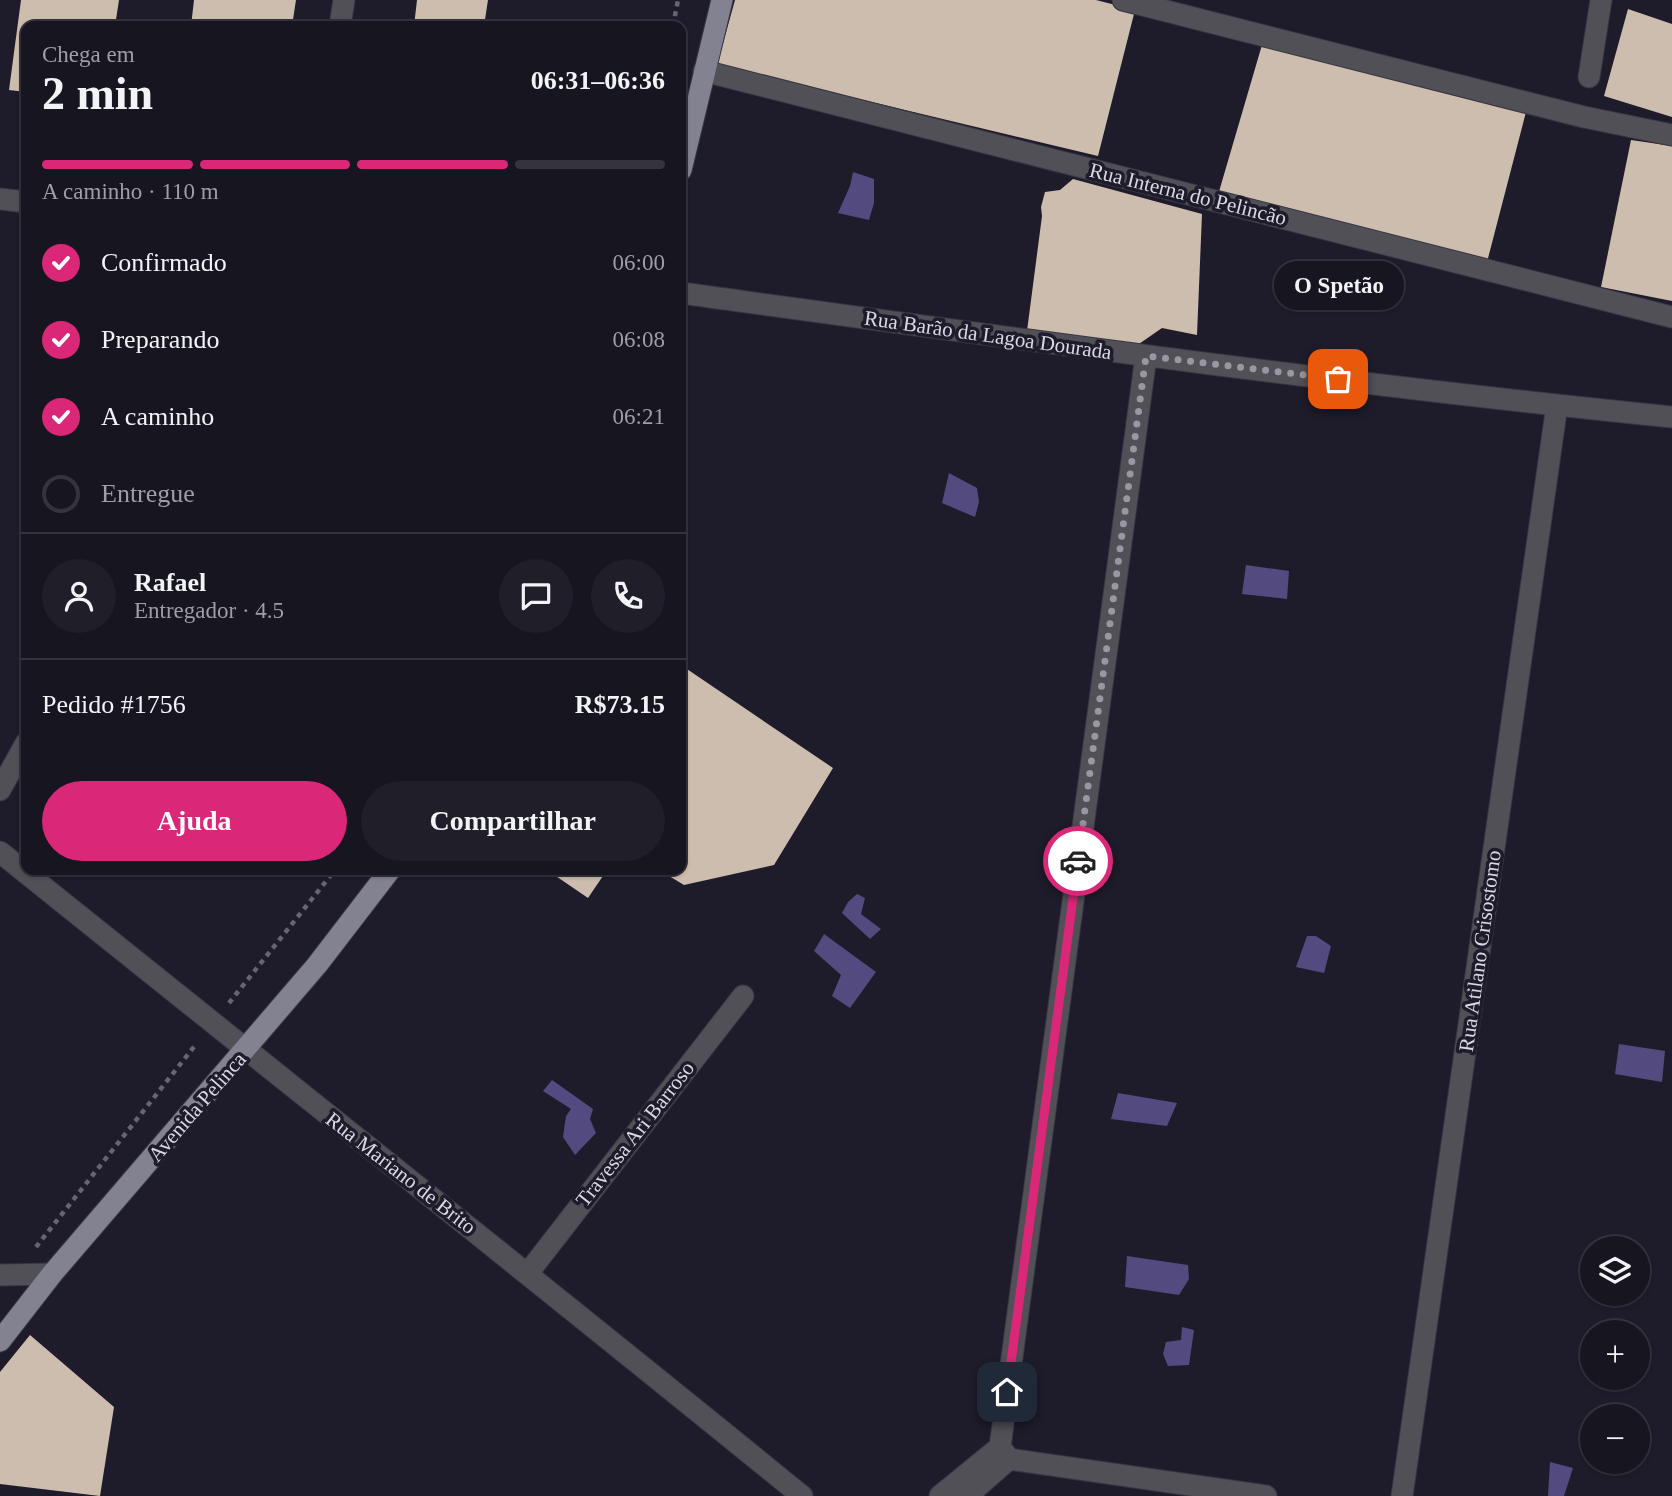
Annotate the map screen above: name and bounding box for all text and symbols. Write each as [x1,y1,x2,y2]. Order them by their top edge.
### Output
text: Chega em [42,42,135,67]
text: 06:31–06:36 [531,66,665,95]
text: 2 min [42,68,153,119]
street label: Rua Interna do Pelincão [1087,158,1289,230]
text: A caminho · 110 m [42,179,219,204]
icon: check [42,244,80,282]
text: Confirmado [101,248,227,277]
text: 06:00 [613,250,665,275]
callout: O Spetão [1273,260,1403,309]
text: O Spetão [1294,273,1384,298]
street label: Rua Barão da Lagoa Dourada [863,306,1114,364]
icon: check [42,321,80,359]
text: Preparando [101,325,219,354]
text: 06:08 [613,327,665,352]
pin [1308,349,1368,409]
icon: bag [1319,360,1357,398]
icon: check [42,398,80,436]
text: A caminho [101,402,214,431]
text: 06:21 [613,404,665,429]
text: Entregue [101,479,195,508]
button: person [42,559,116,633]
button: chat [499,559,573,633]
button: phone [591,559,665,633]
text: Rafael [134,568,206,597]
text: Entregador · 4.5 [134,598,284,623]
text: Pedido #1756 [42,690,186,719]
text: R$73.15 [575,690,665,719]
button: Ajuda [42,781,347,861]
button: Compartilhar [361,781,665,861]
courier [1043,826,1113,896]
icon: car [1059,842,1097,880]
street label: Rua Atilano Crisostomo [1454,849,1506,1053]
street label: Avenida Pelinca [143,1047,251,1166]
street label: Travessa Ari Barroso [571,1057,699,1211]
street label: Rua Mariano de Brito [321,1107,481,1239]
map controls [1580,1236,1650,1474]
button: layers [1580,1236,1650,1306]
button: + [1580,1320,1650,1390]
pin [977,1362,1037,1422]
icon: home [988,1373,1026,1411]
button: − [1580,1404,1650,1474]

